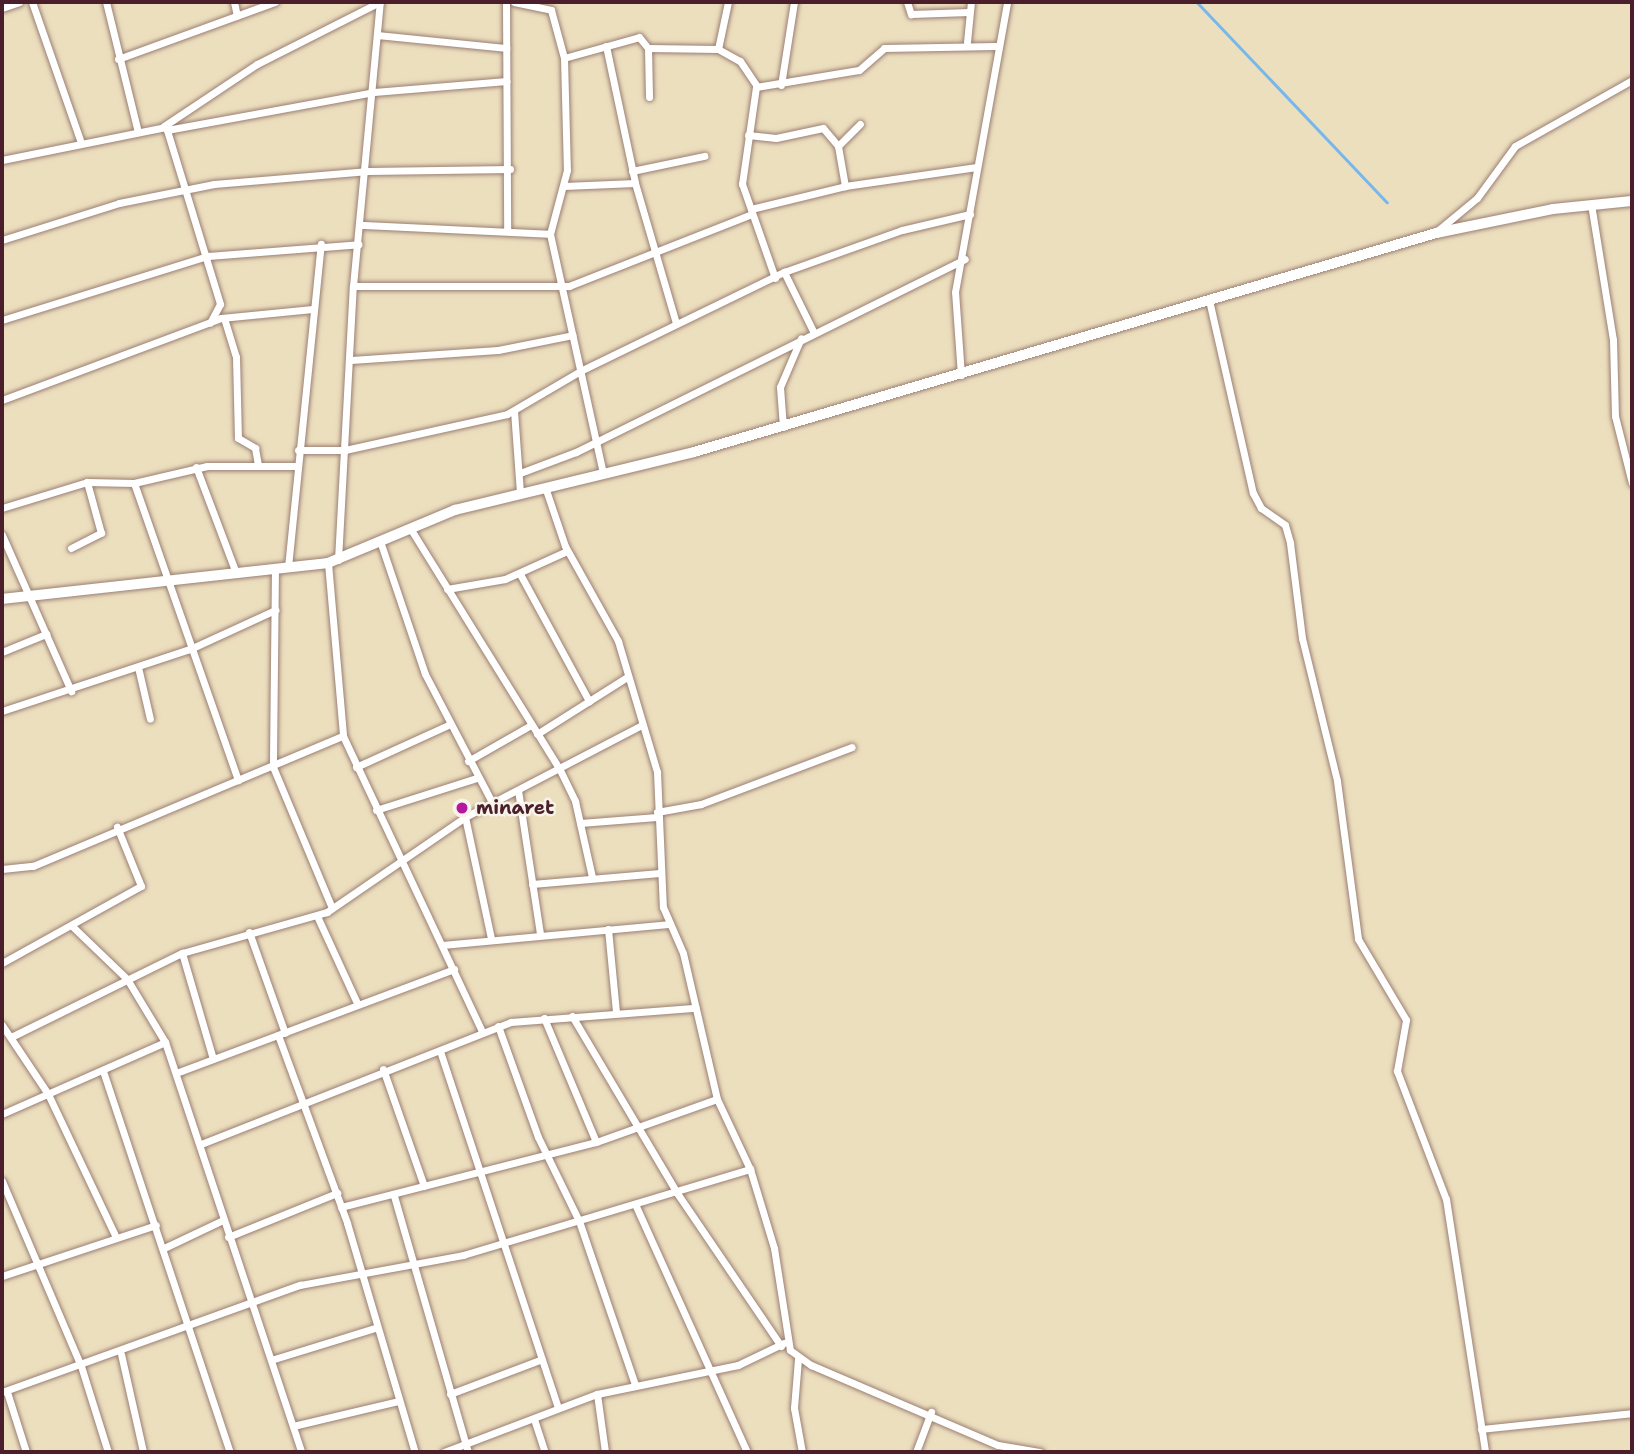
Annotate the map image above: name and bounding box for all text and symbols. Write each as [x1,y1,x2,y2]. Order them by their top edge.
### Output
place label: minaret [476,797,554,819]
marker: minaret [454,800,470,816]

